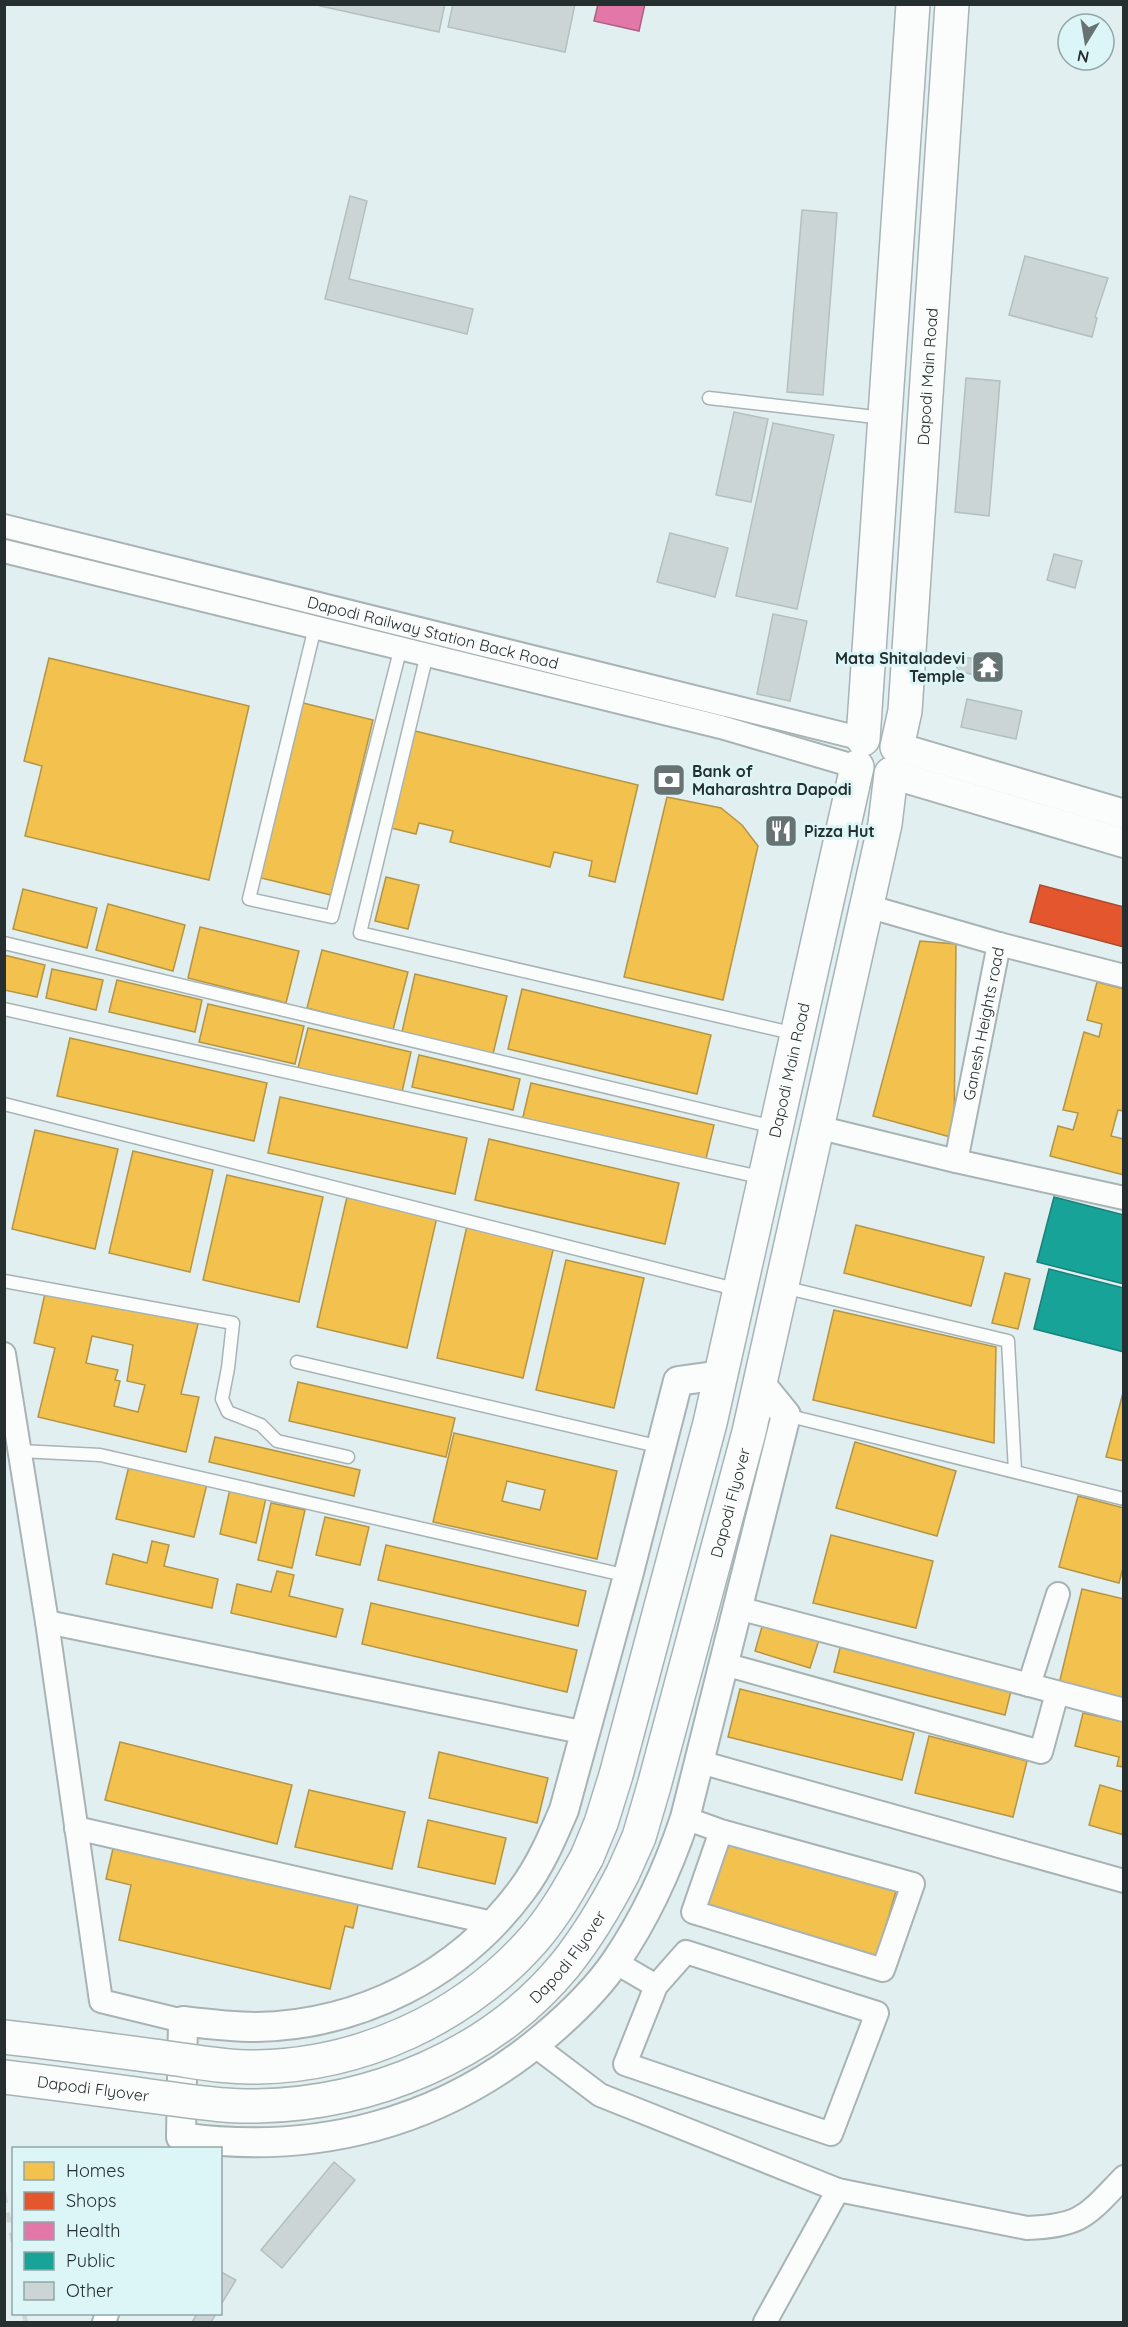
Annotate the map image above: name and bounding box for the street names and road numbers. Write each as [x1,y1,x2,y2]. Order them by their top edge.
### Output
street label: Dapodi Main Road [913,307,942,446]
street label: Dapodi Railway Station Back Road [305,592,561,673]
street label: Ganesh Heights road [958,945,1008,1102]
street label: Dapodi Main Road [764,1001,814,1140]
street label: Dapodi Flyover [706,1445,754,1560]
street label: Dapodi Flyover [525,1907,610,2007]
street label: Dapodi Flyover [36,2071,151,2106]

